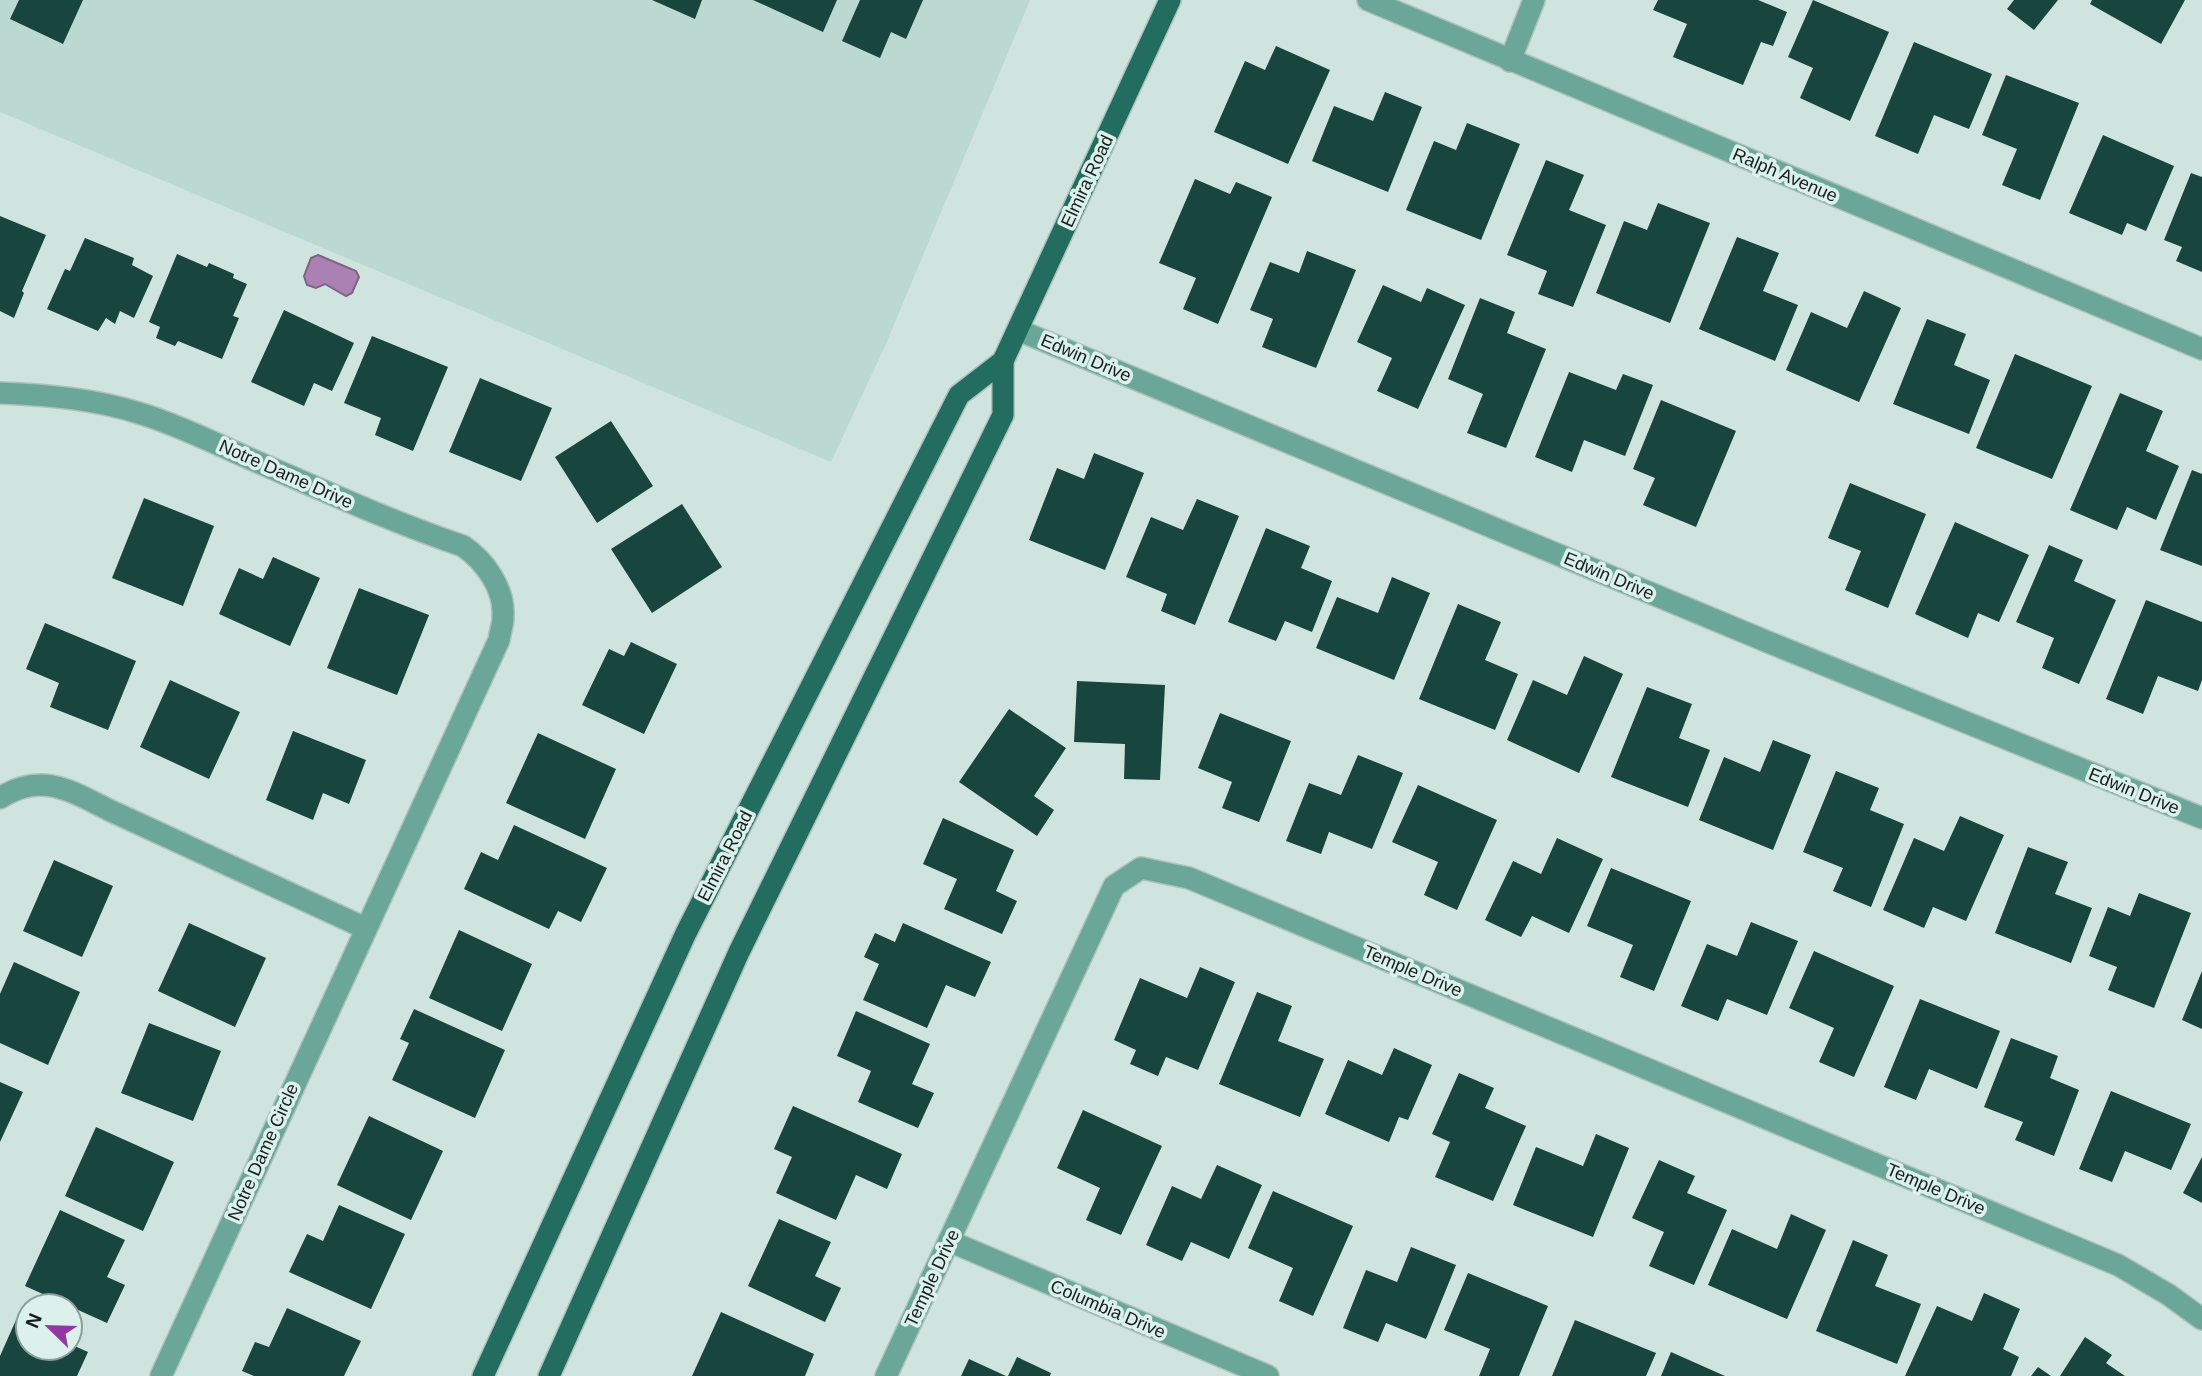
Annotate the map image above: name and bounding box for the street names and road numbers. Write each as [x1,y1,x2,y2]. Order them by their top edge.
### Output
street label: Elmira Road [1057,132,1117,230]
street label: Ralph Avenue [1730,144,1840,206]
street label: Edwin Drive [1038,330,1134,386]
street label: Notre Dame Drive [216,436,356,512]
street label: Edwin Drive [1561,548,1657,604]
street label: Edwin Drive [2086,764,2182,818]
street label: Elmira Road [694,807,756,905]
street label: Temple Drive [1361,941,1465,1001]
street label: Notre Dame Circle [224,1080,302,1224]
street label: Temple Drive [1884,1159,1988,1219]
street label: Temple Drive [901,1226,963,1330]
street label: Columbia Drive [1047,1276,1169,1342]

